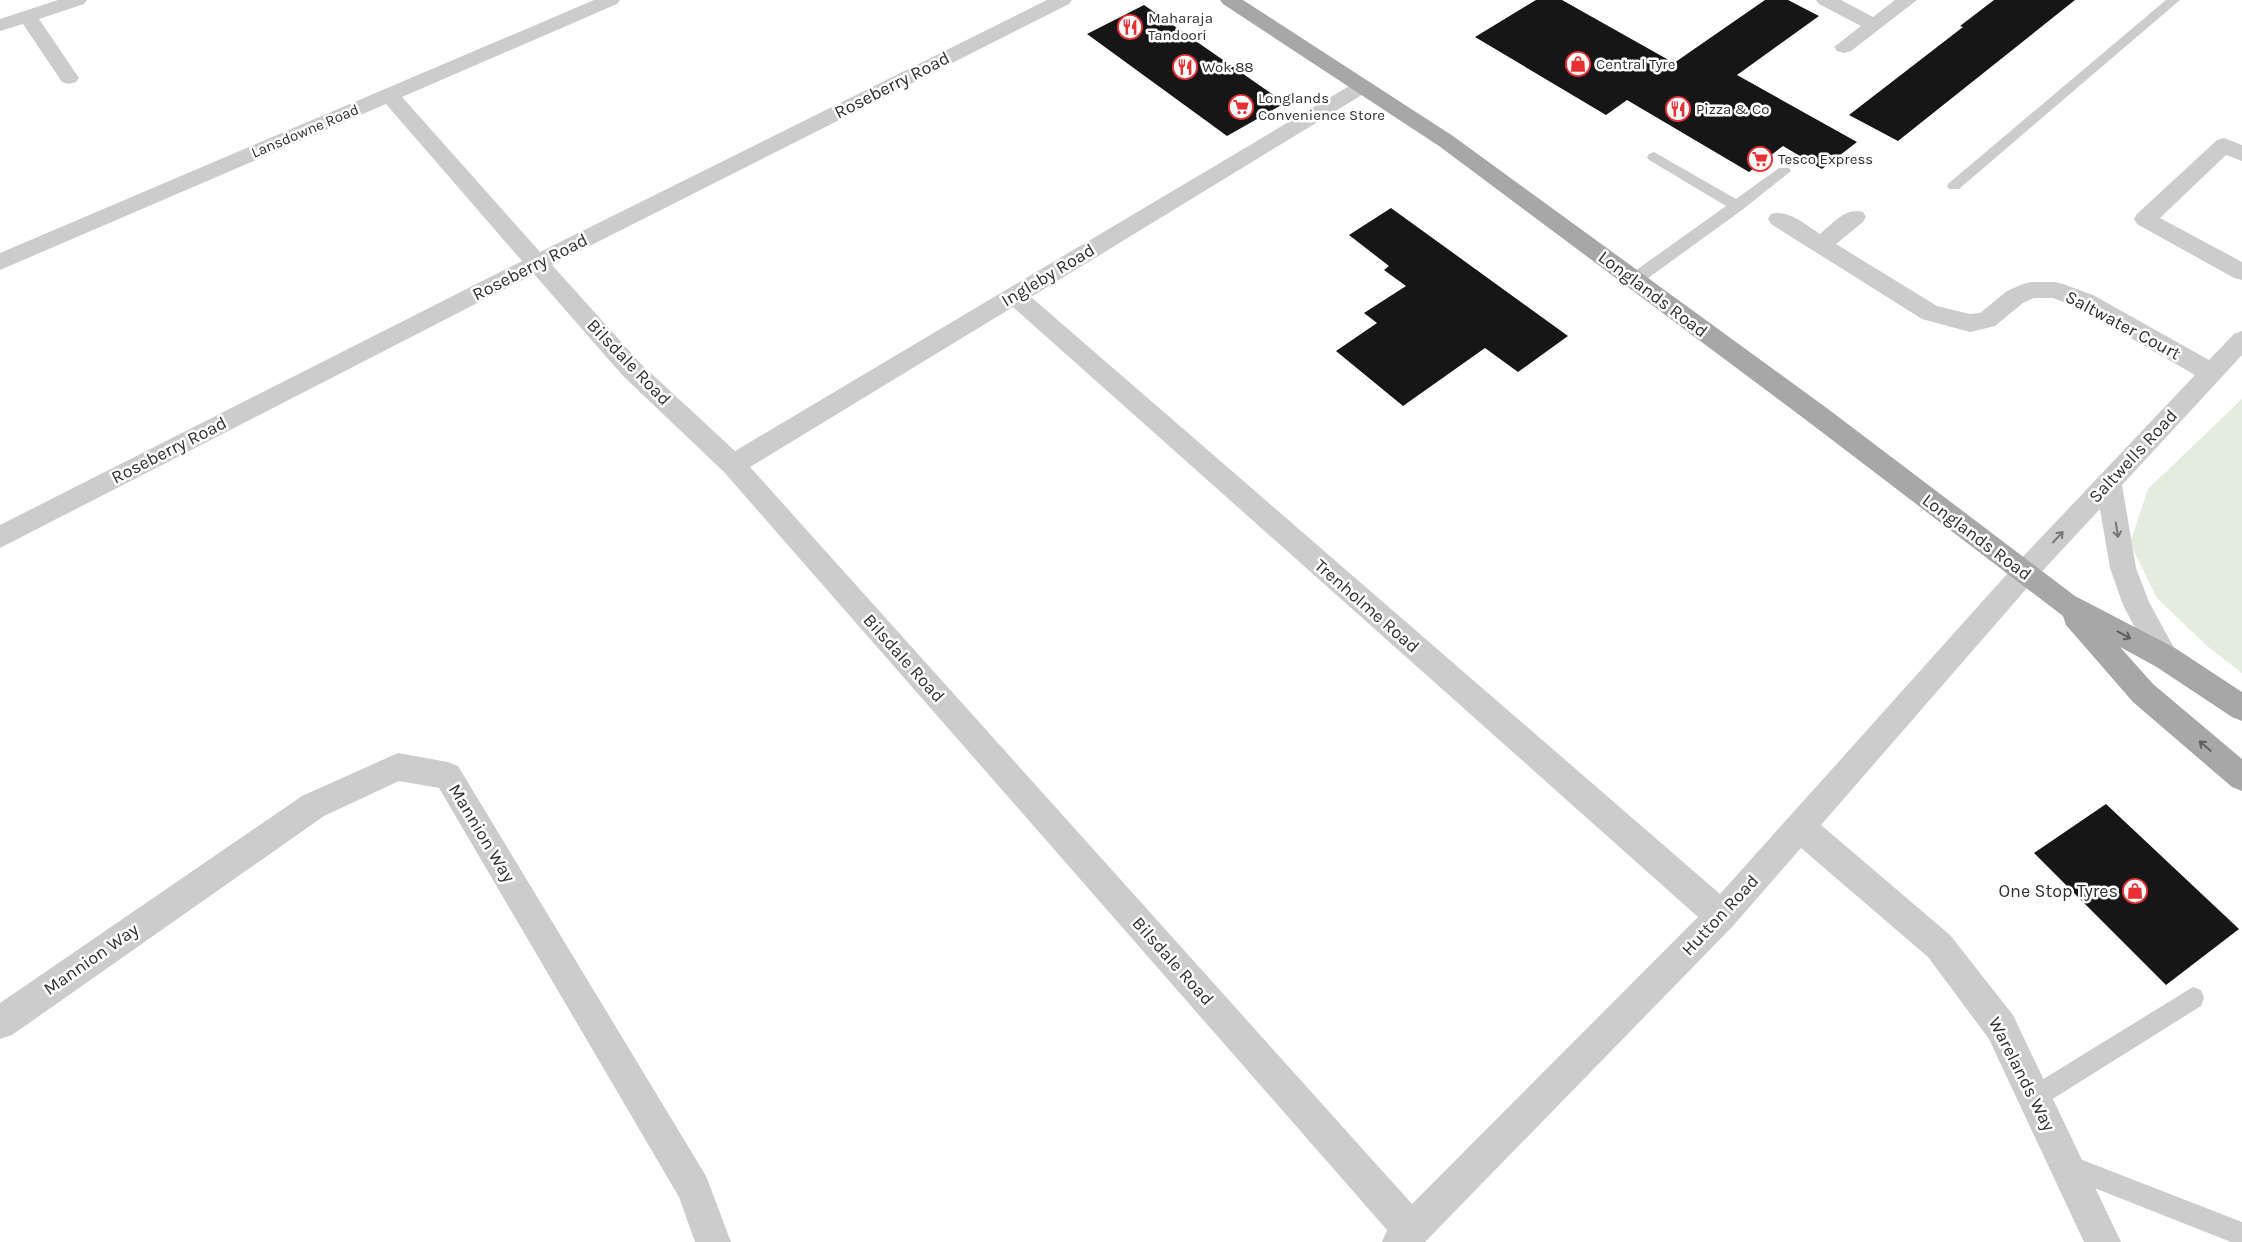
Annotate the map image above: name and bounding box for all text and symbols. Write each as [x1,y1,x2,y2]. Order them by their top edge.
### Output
place label: Maharaja Tandoori [1148,9,1213,44]
restaurant icon: Maharaja Tandoori [1117,14,1143,40]
street label: Roseberry Road [831,46,953,124]
shop icon: Central Tyre [1565,51,1591,77]
restaurant icon: Wok 88 [1172,54,1198,80]
place label: Central Tyre [1596,55,1676,73]
place label: Wok 88 [1202,58,1254,76]
place label: Longlands Convenience Store [1258,89,1385,124]
supermarket icon: Longlands Convenience Store [1228,94,1254,120]
restaurant icon: Pizza & Co [1665,96,1691,122]
street label: Lansdowne Road [249,100,361,162]
place label: Pizza & Co [1696,100,1770,118]
supermarket icon: Tesco Express [1747,146,1773,172]
place label: Tesco Express [1778,150,1873,168]
street label: Roseberry Road [469,228,591,306]
street label: Ingleby Road [997,239,1099,311]
street label: Longlands Road [1594,246,1712,342]
street label: Saltwater Court [2062,285,2185,365]
street label: Bilsdale Road [582,314,676,410]
street label: Saltwells Road [2084,405,2182,507]
street label: Roseberry Road [108,411,230,489]
street label: Longlands Road [1918,489,2036,585]
one-way arrow [2112,522,2122,538]
one-way arrow [2052,530,2064,543]
street label: Trenholme Road [1310,554,1424,658]
street label: Bilsdale Road [858,609,950,707]
one-way arrow [2116,631,2131,640]
one-way arrow [2198,740,2211,751]
street label: Mannion Way [444,780,520,887]
street label: Hutton Road [1677,870,1763,960]
shop icon: One Stop Tyres [2122,878,2148,904]
place label: One Stop Tyres [1999,880,2118,902]
street label: Bilsdale Road [1127,912,1219,1010]
street label: Mannion Way [39,918,143,1000]
street label: Warelands Way [1984,1013,2060,1135]

